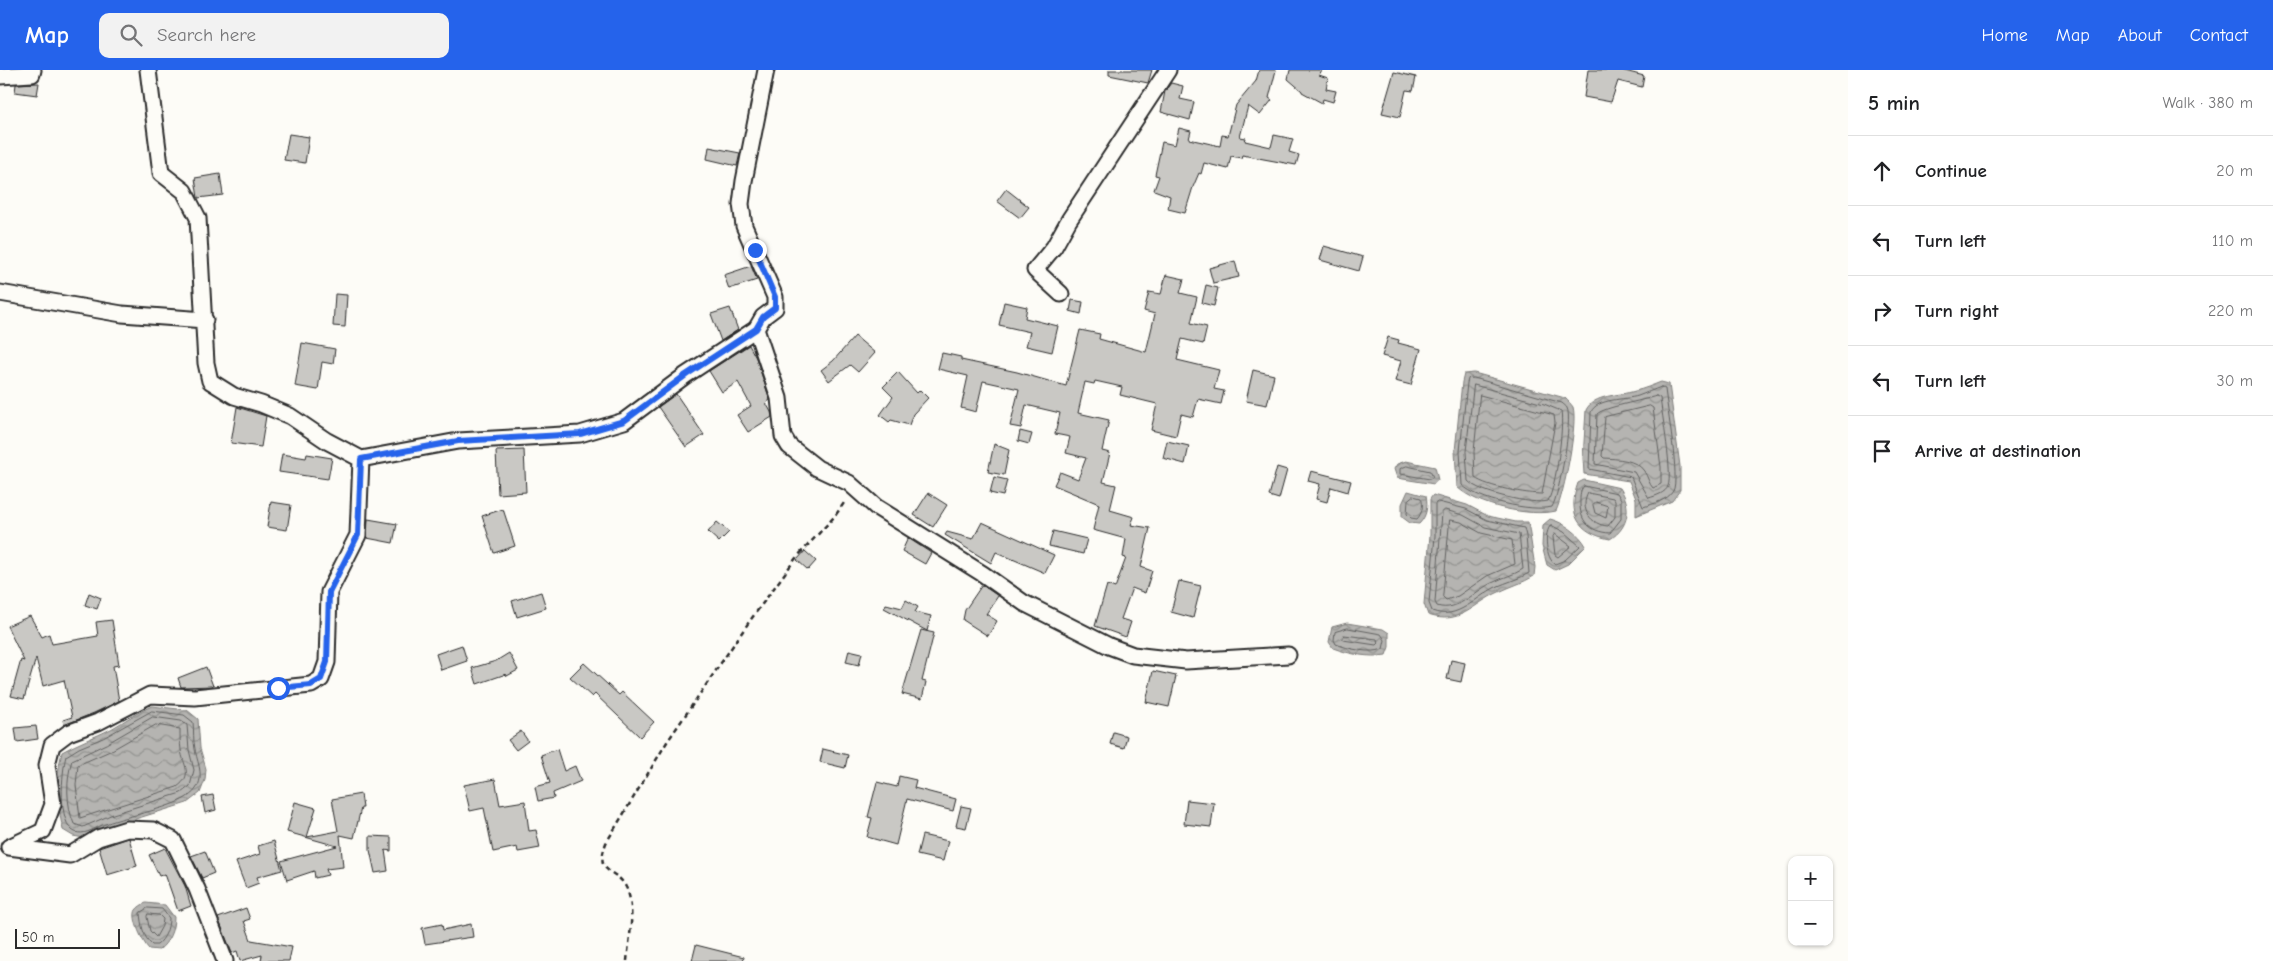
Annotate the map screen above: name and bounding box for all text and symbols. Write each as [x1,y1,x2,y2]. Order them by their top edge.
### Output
search box [99,13,449,58]
text: Map [25,21,69,49]
icon: search [117,21,145,49]
text: Search here [157,24,256,46]
text: Home [1981,25,2028,46]
text: Map [2056,25,2090,46]
text: About [2118,25,2162,46]
text: Contact [2190,25,2248,46]
text: 5 min [1868,91,1920,115]
text: Walk · 380 m [2163,94,2253,112]
icon: ahead [1868,157,1896,185]
text: Continue [1915,160,1987,182]
text: 20 m [2216,162,2253,180]
icon: left [1868,227,1896,255]
text: Turn left [1915,230,1986,252]
text: 110 m [2212,232,2253,250]
route end [744,239,767,262]
icon: right [1868,297,1896,325]
text: Turn right [1915,300,1999,322]
text: 220 m [2208,302,2253,320]
icon: left [1868,367,1896,395]
text: Turn left [1915,370,1986,392]
text: 30 m [2217,372,2253,390]
icon: arrive [1868,437,1896,465]
text: Arrive at destination [1915,440,2081,462]
route start [267,677,290,700]
map controls [1788,856,1833,946]
button: + [1788,856,1833,901]
button: − [1788,901,1833,946]
scale bar [15,926,120,949]
text: 50 m [22,929,54,946]

